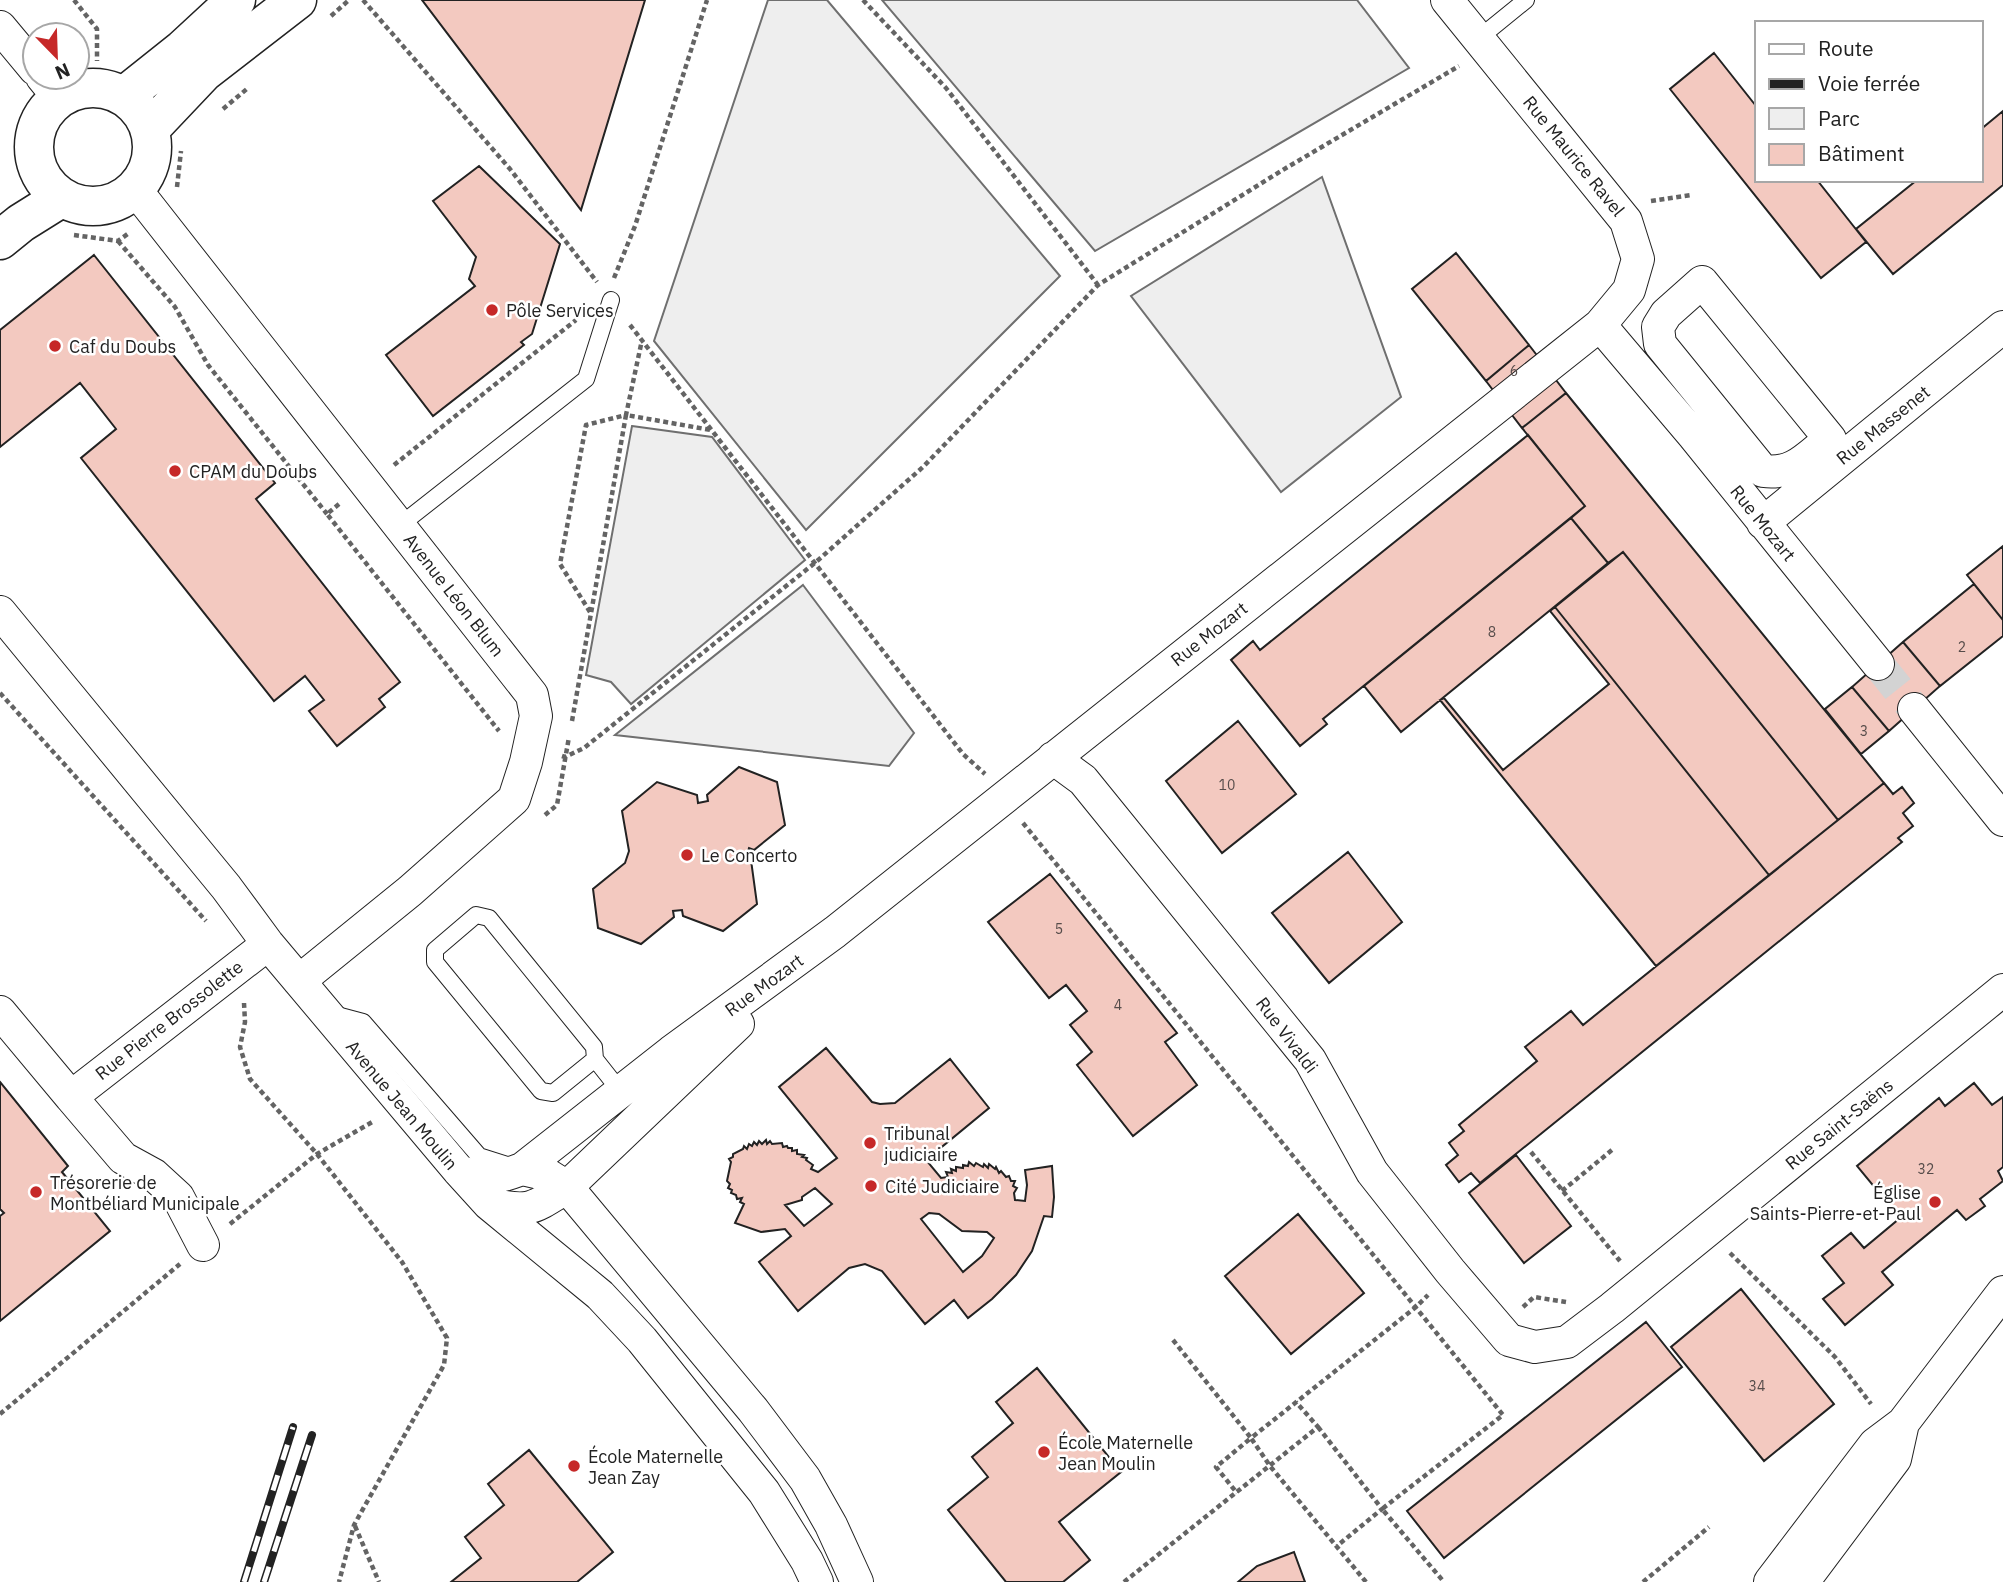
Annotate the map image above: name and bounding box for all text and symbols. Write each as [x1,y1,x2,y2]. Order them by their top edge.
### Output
north arrow [21,21,91,91]
legend [1755,21,1982,182]
text: Route [1818,34,1874,62]
text: N [52,58,74,85]
text: Voie ferrée [1818,69,1920,97]
street label: Rue Maurice Ravel [1518,91,1630,221]
text: Parc [1818,104,1860,132]
text: Bâtiment [1818,139,1905,167]
place label: Pôle Services [506,299,614,322]
marker: Pôle Services [484,302,500,318]
place label: Caf du Doubs [69,335,176,358]
marker: Caf du Doubs [47,338,63,354]
house number: 6 [1510,362,1518,380]
street label: Rue Massenet [1832,380,1934,470]
place label: CPAM du Doubs [189,460,317,483]
marker: CPAM du Doubs [167,463,183,479]
street label: Rue Mozart [1725,480,1801,566]
street label: Avenue Léon Blum [399,529,509,661]
street label: Rue Mozart [1166,597,1252,671]
house number: 8 [1488,623,1496,641]
house number: 2 [1958,638,1966,656]
house number: 3 [1860,722,1868,740]
house number: 10 [1219,776,1235,794]
place label: Le Concerto [701,844,797,867]
marker: Le Concerto [679,847,695,863]
house number: 5 [1055,920,1063,938]
street label: Rue Mozart [720,949,808,1021]
street label: Rue Pierre Brossolette [90,955,248,1085]
street label: Rue Vivaldi [1251,992,1323,1078]
house number: 4 [1114,996,1122,1014]
street label: Avenue Jean Moulin [341,1036,463,1174]
street label: Rue Saint-Saëns [1780,1073,1898,1175]
place label: Tribunal judiciaire [884,1122,958,1166]
marker: Tribunal judiciaire [862,1135,878,1151]
house number: 32 [1918,1160,1934,1178]
place label: Trésorerie de Montbéliard Municipale [50,1171,240,1215]
place label: Cité Judiciaire [885,1175,1000,1198]
marker: Cité Judiciaire [863,1178,879,1194]
place label: Église Saints-Pierre-et-Paul [1750,1181,1921,1225]
marker: Trésorerie de Montbéliard Municipale [28,1184,44,1200]
marker: Église Saints-Pierre-et-Paul [1927,1194,1943,1210]
house number: 34 [1749,1377,1765,1395]
place label: École Maternelle Jean Moulin [1058,1431,1193,1475]
marker: École Maternelle Jean Moulin [1036,1444,1052,1460]
place label: École Maternelle Jean Zay [588,1445,723,1489]
marker: École Maternelle Jean Zay [566,1458,582,1474]

